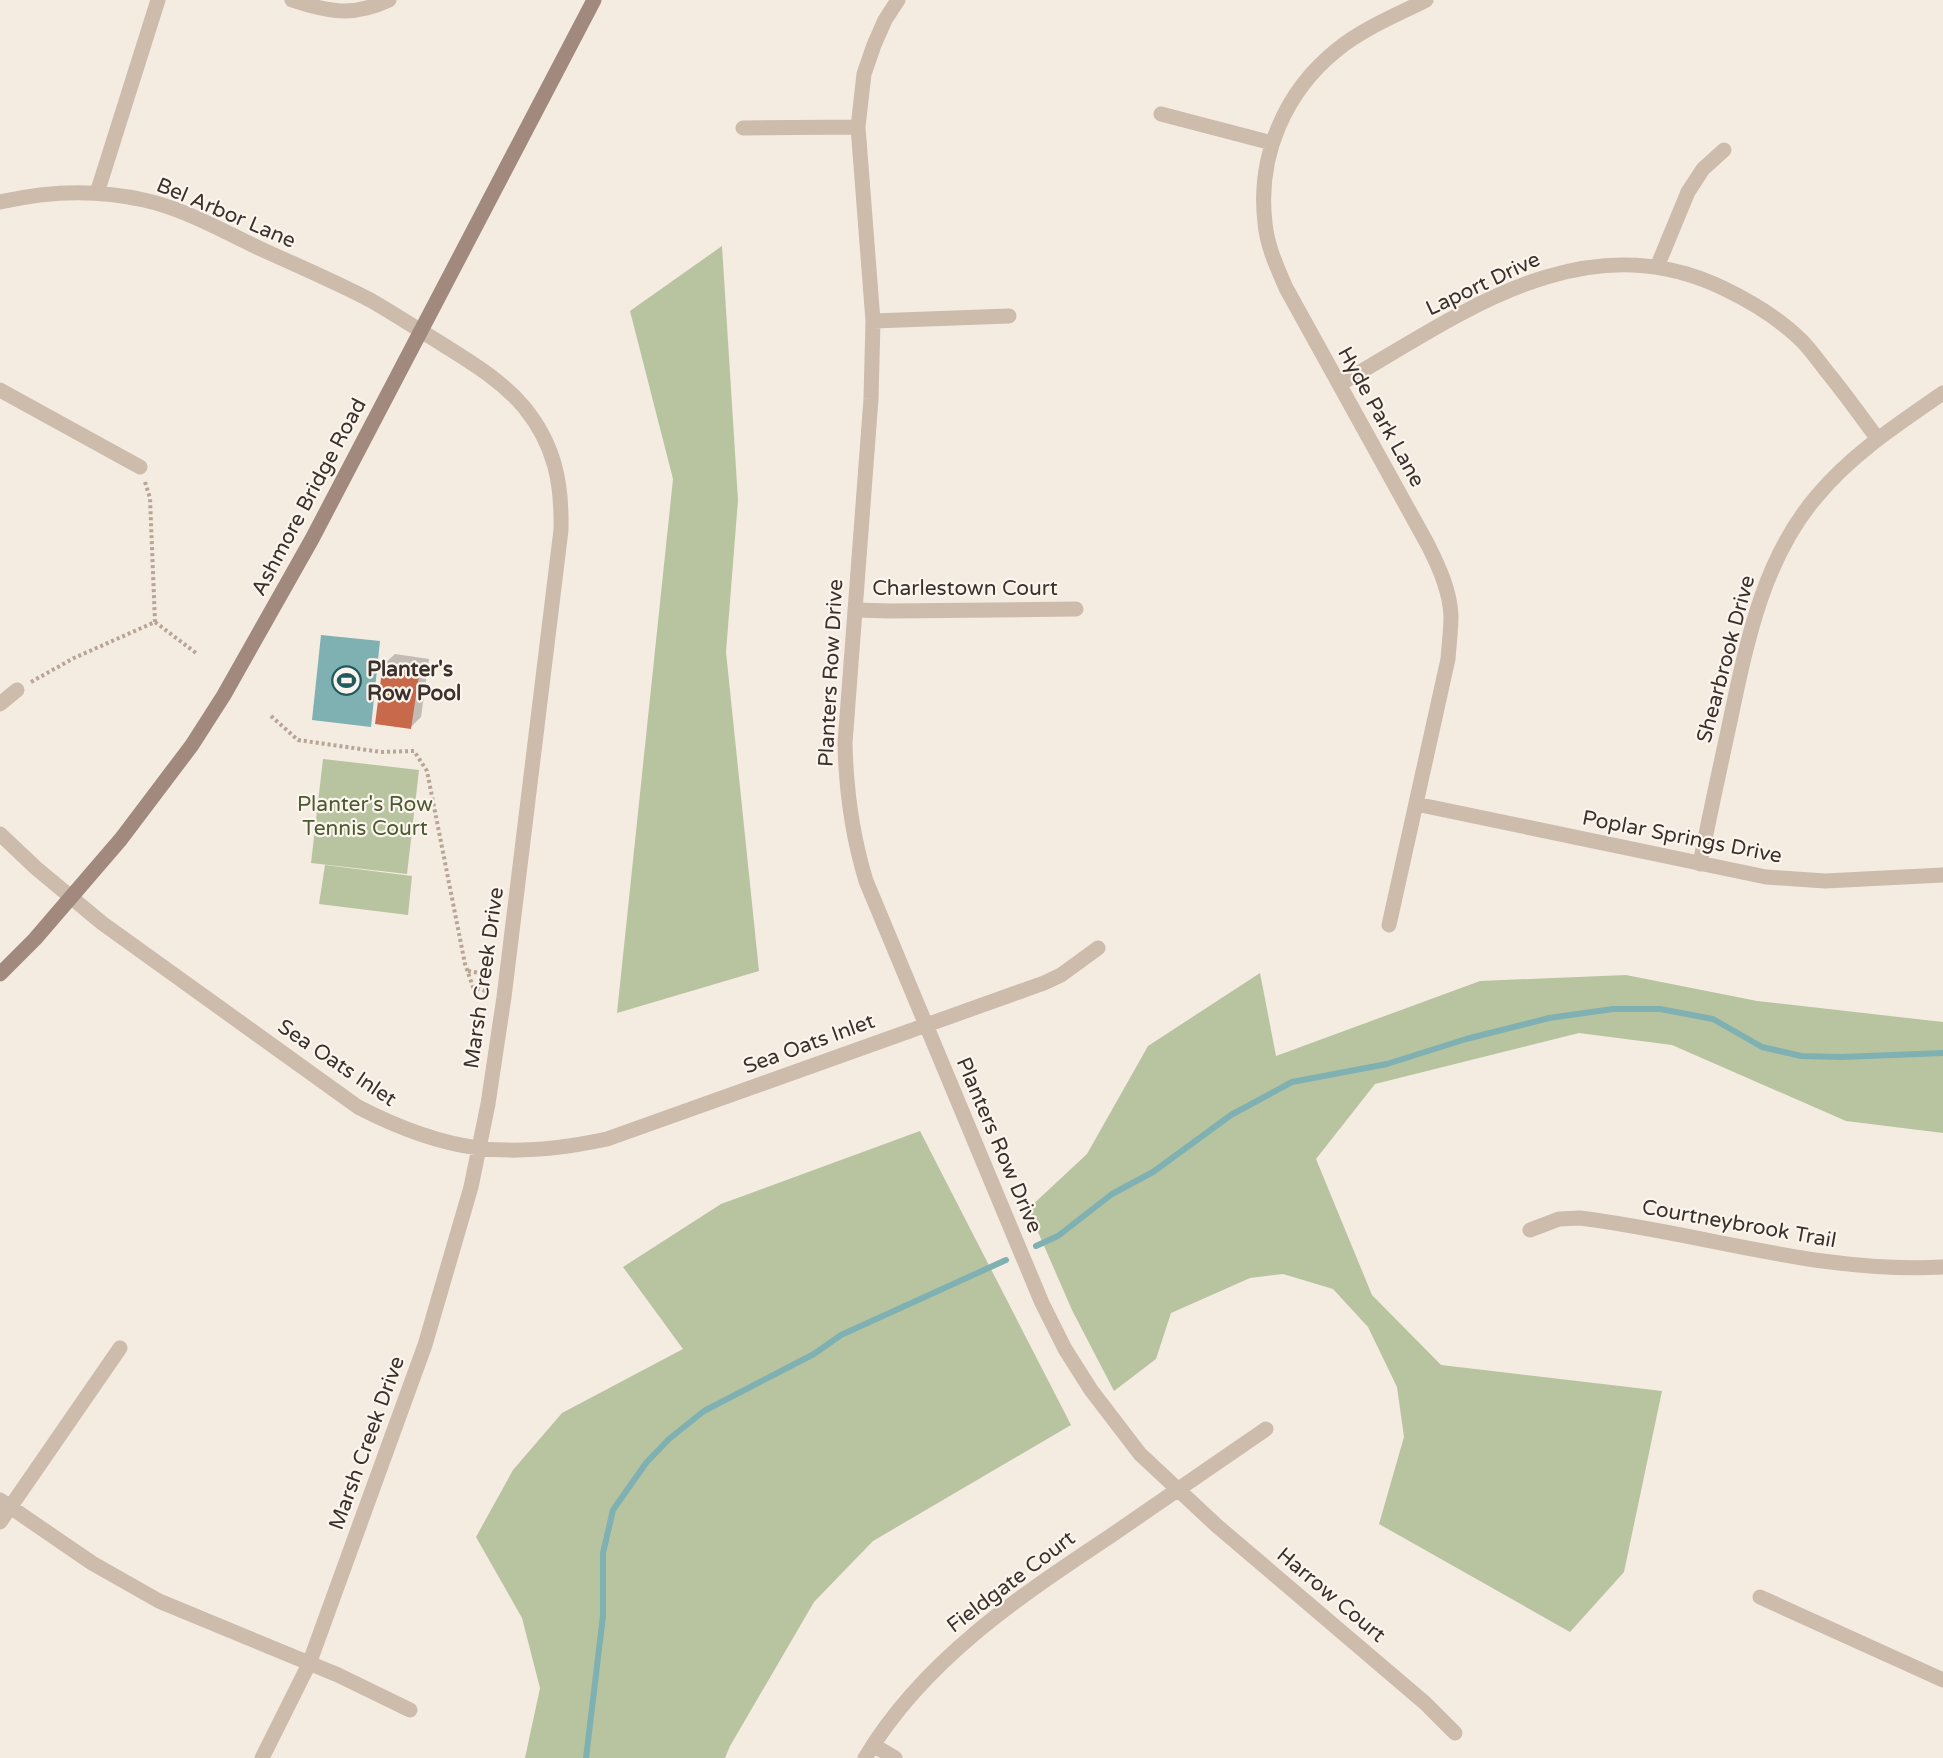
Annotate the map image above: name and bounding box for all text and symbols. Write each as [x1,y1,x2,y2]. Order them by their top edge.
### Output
street label: Bel Arbor Lane [153,172,299,254]
street label: Laport Drive [1422,247,1544,321]
street label: Hyde Park Lane [1332,343,1430,491]
street label: Ashmore Bridge Road [246,394,372,600]
street label: Shearbrook Drive [1692,572,1760,746]
street label: Charlestown Court [872,576,1058,601]
street label: Planters Row Drive [814,578,848,768]
place label: Planter's Row Pool [367,657,461,706]
sports icon: Planter's Row Pool [330,665,362,697]
park label: Planter's Row Tennis Court [297,792,433,841]
street label: Poplar Springs Drive [1580,805,1784,869]
street label: Marsh Creek Drive [459,886,509,1070]
street label: Sea Oats Inlet [740,1009,878,1079]
street label: Sea Oats Inlet [273,1014,401,1112]
street label: Planters Row Drive [951,1053,1047,1237]
street label: Courtneybrook Trail [1640,1195,1838,1253]
street label: Marsh Creek Drive [324,1353,410,1533]
street label: Fieldgate Court [942,1526,1080,1638]
street label: Harrow Court [1272,1542,1390,1648]

